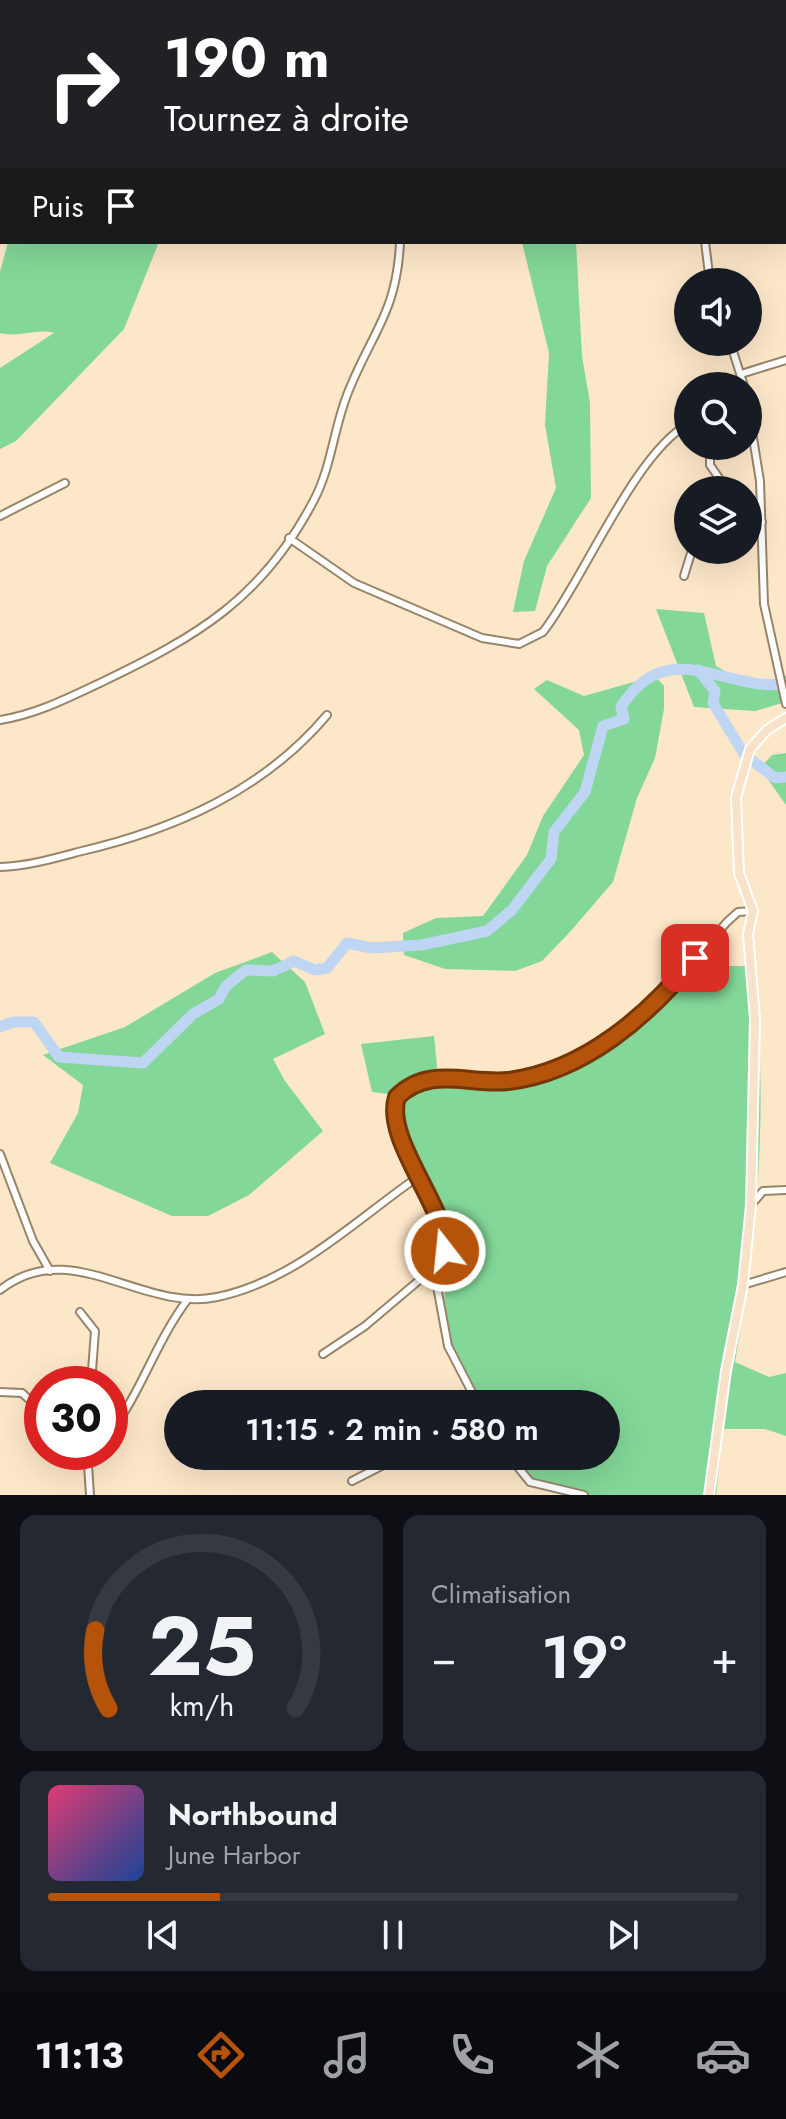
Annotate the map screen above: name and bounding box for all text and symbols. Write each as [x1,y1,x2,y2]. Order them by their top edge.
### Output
text: 190 m [164,17,330,98]
icon: right [32,32,136,136]
text: Tournez à droite [164,92,409,144]
icon: arrive [99,184,143,228]
text: Puis [32,185,83,228]
map controls [674,268,762,564]
button: sound [674,268,762,356]
button: search [674,372,762,460]
button: layers [674,476,762,564]
pin [661,924,729,992]
icon: arrive [673,936,717,980]
position arrow [403,1209,487,1293]
speed limit sign: 30 [24,1366,128,1470]
text: 11:15 · 2 min · 580 m [245,1408,539,1451]
text: Climatisation [431,1575,571,1613]
text: 25 [147,1586,256,1706]
text: 19° [541,1614,627,1701]
text: − [431,1626,457,1690]
text: + [711,1626,738,1690]
text: km/h [169,1685,234,1727]
text: Northbound [168,1793,338,1836]
text: June Harbor [168,1836,301,1874]
icon: previous [141,1913,185,1957]
icon: pause [371,1913,415,1957]
icon: next [601,1913,645,1957]
icon: directions [193,2027,249,2083]
icon: music [319,2027,375,2083]
icon: phone [444,2027,500,2083]
icon: climate [570,2027,626,2083]
icon: car [695,2027,751,2083]
text: 11:13 [35,2029,124,2081]

